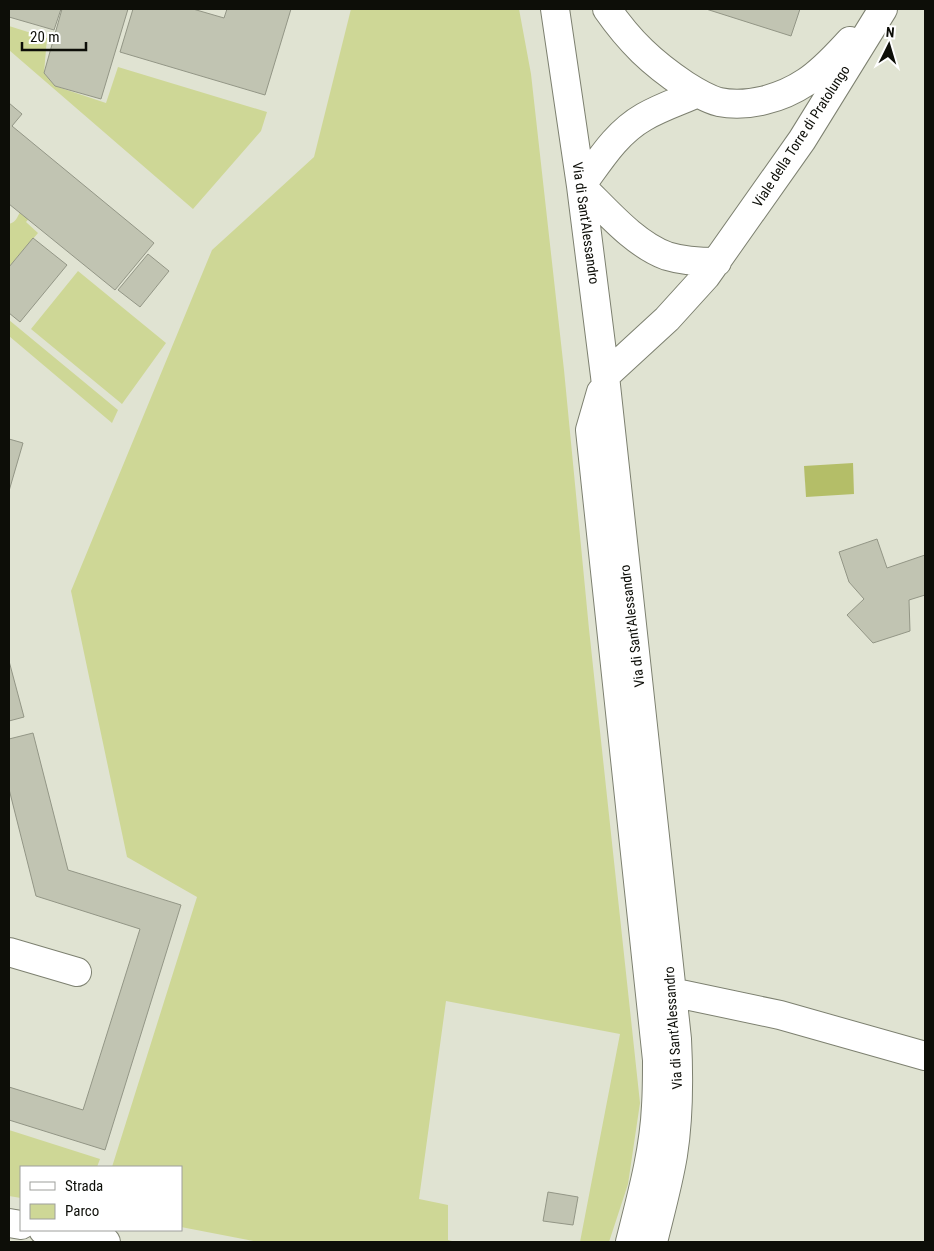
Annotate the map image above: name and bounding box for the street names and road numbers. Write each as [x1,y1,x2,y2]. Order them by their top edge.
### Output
street label: Viale della Torre di Pratolungo [749,62,853,210]
street label: Via di Sant'Alessandro [570,161,602,285]
street label: Via di Sant'Alessandro [617,564,647,688]
street label: Via di Sant'Alessandro [661,966,685,1090]

